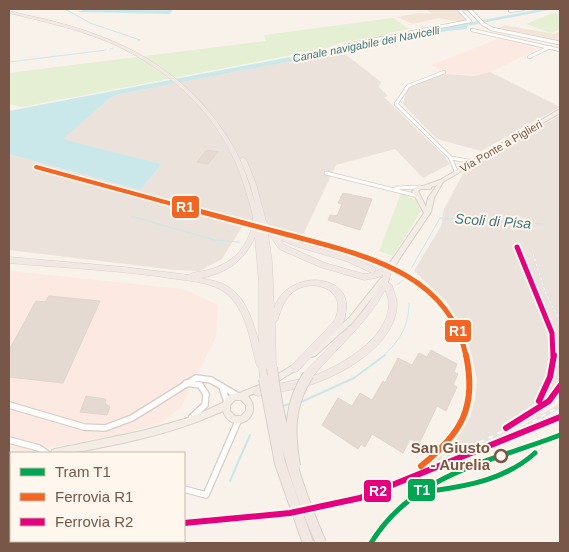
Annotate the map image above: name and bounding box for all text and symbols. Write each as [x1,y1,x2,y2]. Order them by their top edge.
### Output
water label: Canale navigabile dei Navicelli [292,24,441,64]
street label: Via Ponte a Piglieri [458,118,544,174]
line badge: R1 [171,195,200,219]
text: R1 [176,199,194,215]
water label: Scoli di Pisa [454,210,532,232]
line badge: R1 [444,319,472,343]
text: R1 [449,323,467,339]
place label: San Giusto - Aurelia [411,439,491,473]
marker: San Giusto - Aurelia [494,449,508,463]
legend [10,452,185,542]
text: Tram T1 [55,463,111,480]
line badge: T1 [407,478,436,502]
line badge: R2 [363,479,392,503]
text: T1 [414,482,430,498]
text: R2 [369,483,387,499]
text: Ferrovia R1 [55,488,133,505]
text: Ferrovia R2 [55,513,133,530]

